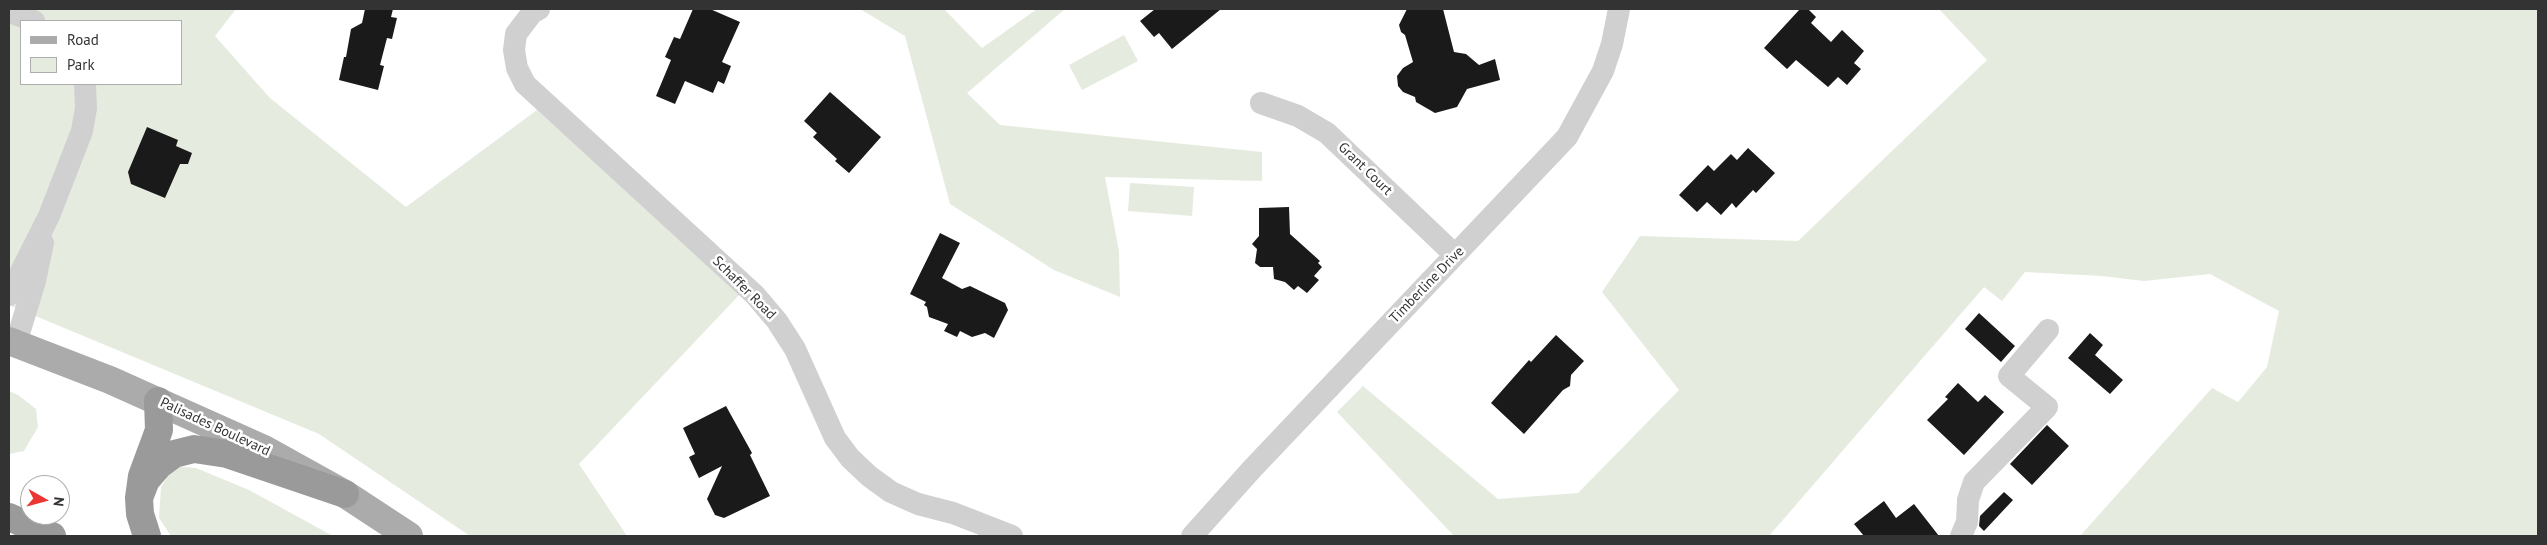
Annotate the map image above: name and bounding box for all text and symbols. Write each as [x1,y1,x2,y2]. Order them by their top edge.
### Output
legend [20,20,182,85]
text: Road [67,30,99,49]
text: Park [67,55,95,74]
street label: Grant Court [1334,139,1396,199]
street label: Timberline Drive [1386,243,1468,327]
street label: Schaffer Road [709,253,779,323]
street label: Palisades Boulevard [157,394,273,460]
north arrow [20,475,70,525]
text: N [49,496,68,507]

